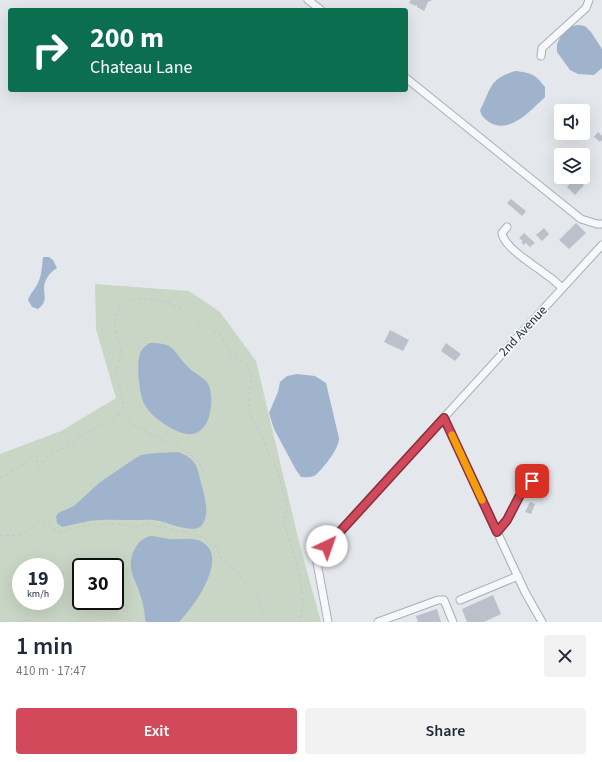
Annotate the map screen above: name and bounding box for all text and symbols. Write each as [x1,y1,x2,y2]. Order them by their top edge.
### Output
text: 200 m [90,18,164,58]
icon: right [24,24,76,76]
text: Chateau Lane [90,55,192,80]
map controls [554,104,590,184]
button: sound [554,104,590,140]
button: layers [554,148,590,184]
street label: 2nd Avenue [495,302,551,360]
pin [515,464,549,498]
icon: arrive [521,470,543,492]
position arrow [306,525,348,567]
speed limit sign: 30 [72,558,124,610]
text: 19 [27,565,49,593]
text: km/h [27,587,49,601]
text: 1 min [16,629,73,664]
button: close [544,635,586,677]
text: 410 m · 17:47 [16,662,86,680]
button: Exit [16,708,297,754]
button: Share [305,708,586,754]

